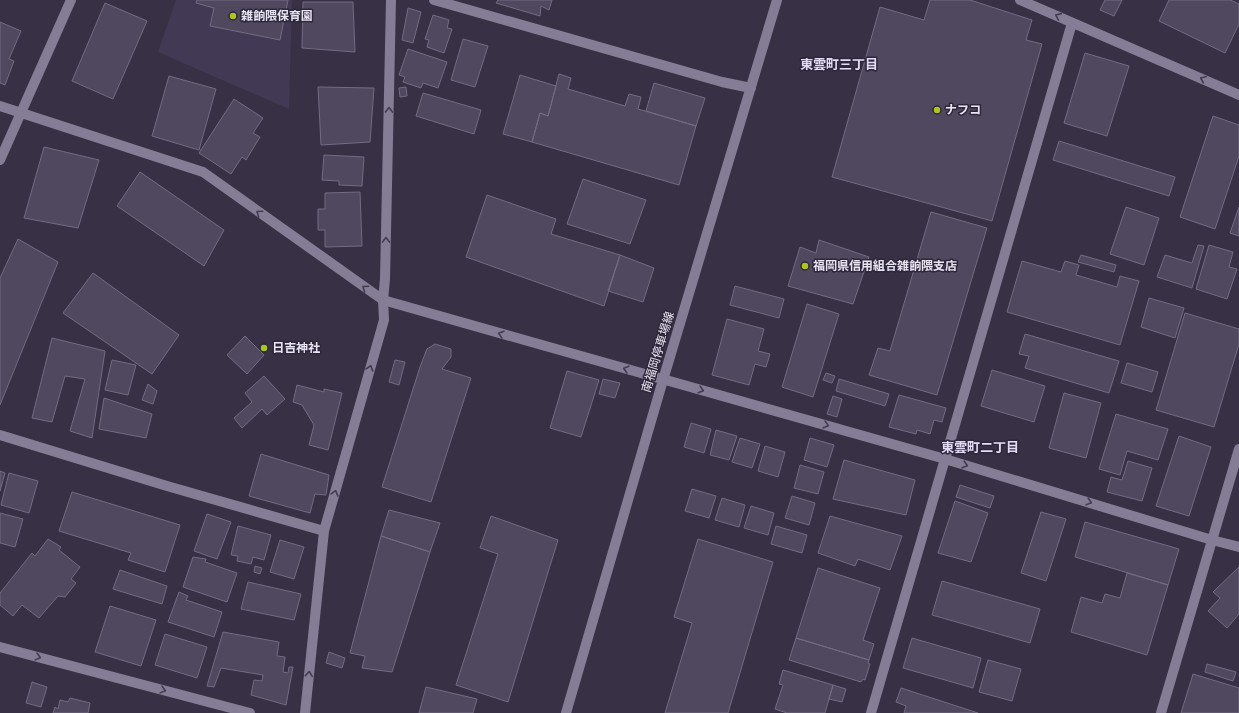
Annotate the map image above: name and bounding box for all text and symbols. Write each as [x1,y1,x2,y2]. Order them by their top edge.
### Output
place label: 雑餉隈保育園 [241,7,313,25]
marker: 雑餉隈保育園 [228,11,238,21]
one-way arrow [1055,13,1062,21]
district label: 東雲町三丁目 [800,55,878,74]
one-way arrow [1200,76,1208,84]
place label: ナフコ [945,101,981,119]
marker: ナフコ [932,105,942,115]
one-way arrow [385,107,393,113]
one-way arrow [257,211,264,218]
one-way arrow [382,237,390,243]
place label: 福岡県信用組合雑餉隈支店 [813,257,957,275]
marker: 福岡県信用組合雑餉隈支店 [800,261,810,271]
one-way arrow [363,286,370,293]
street label: 南福岡停車場線 [637,309,679,395]
one-way arrow [497,330,504,339]
place label: 日吉神社 [272,339,320,357]
marker: 日吉神社 [259,343,269,353]
one-way arrow [365,365,374,372]
one-way arrow [623,365,630,374]
one-way arrow [697,385,704,394]
one-way arrow [822,420,829,429]
district label: 東雲町二丁目 [941,438,1019,457]
one-way arrow [961,460,968,468]
one-way arrow [330,490,338,497]
one-way arrow [1085,497,1092,506]
one-way arrow [34,652,41,660]
one-way arrow [305,671,314,677]
one-way arrow [160,685,167,694]

